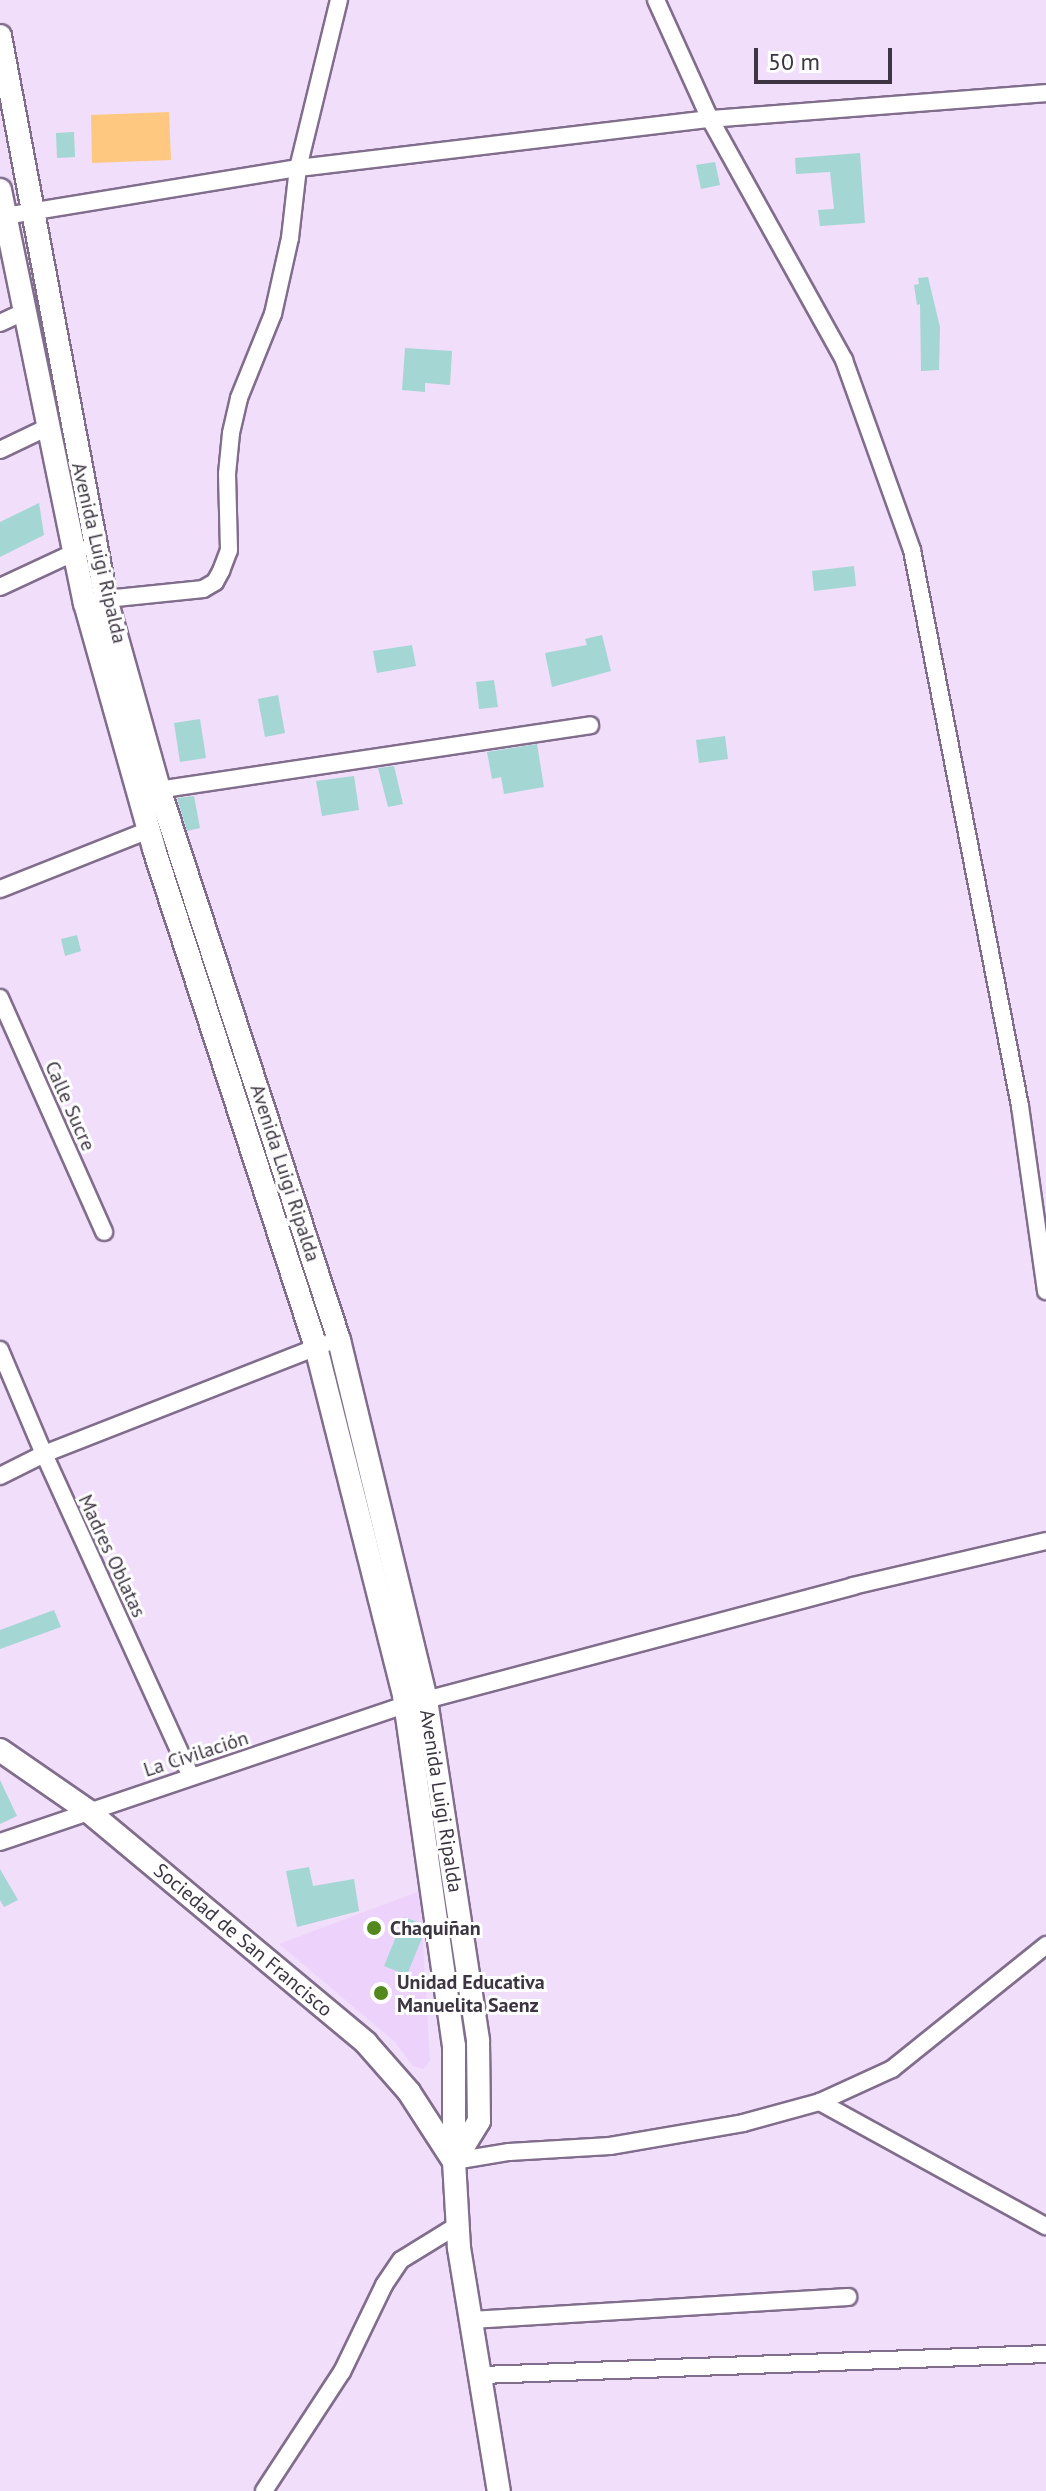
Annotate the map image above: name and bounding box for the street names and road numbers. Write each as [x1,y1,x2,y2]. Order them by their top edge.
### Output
street label: Avenida Luigi Ripalda [67,460,131,646]
street label: Calle Sucre [40,1057,100,1155]
street label: Avenida Luigi Ripalda [245,1081,325,1265]
street label: Madres Oblatas [73,1491,151,1621]
street label: Avenida Luigi Ripalda [415,1708,467,1894]
street label: La Civilación [141,1726,251,1782]
street label: Sociedad de San Francisco [149,1858,337,2022]

